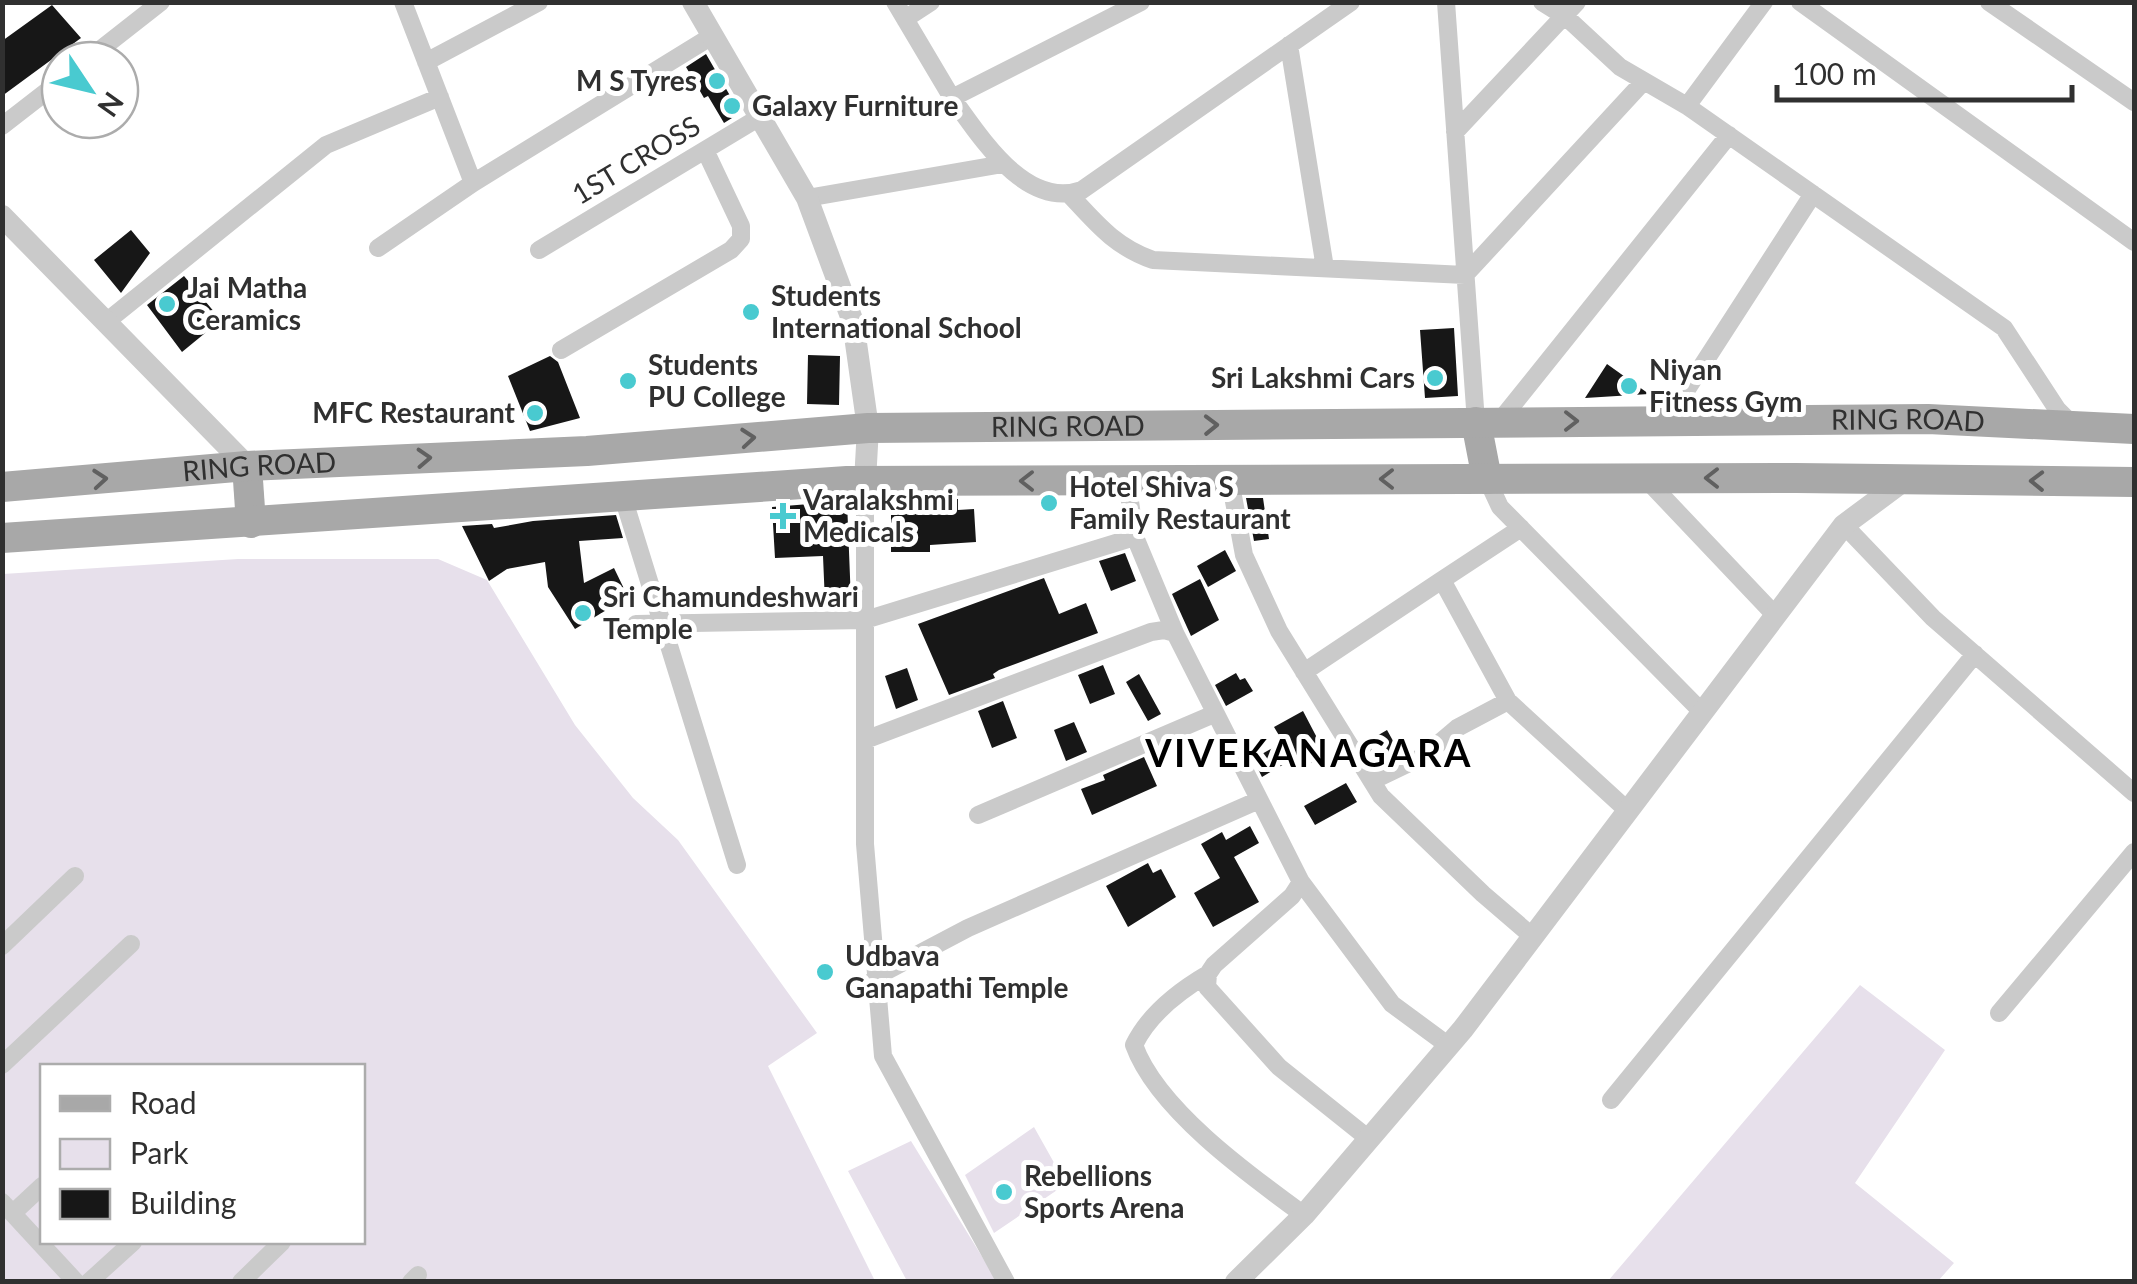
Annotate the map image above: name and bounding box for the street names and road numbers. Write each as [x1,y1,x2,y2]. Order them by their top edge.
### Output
street label: 1ST CROSS [565,108,706,211]
street label: RING ROAD [1831,401,1986,438]
street label: RING ROAD [991,408,1145,443]
street label: RING ROAD [181,444,337,487]

